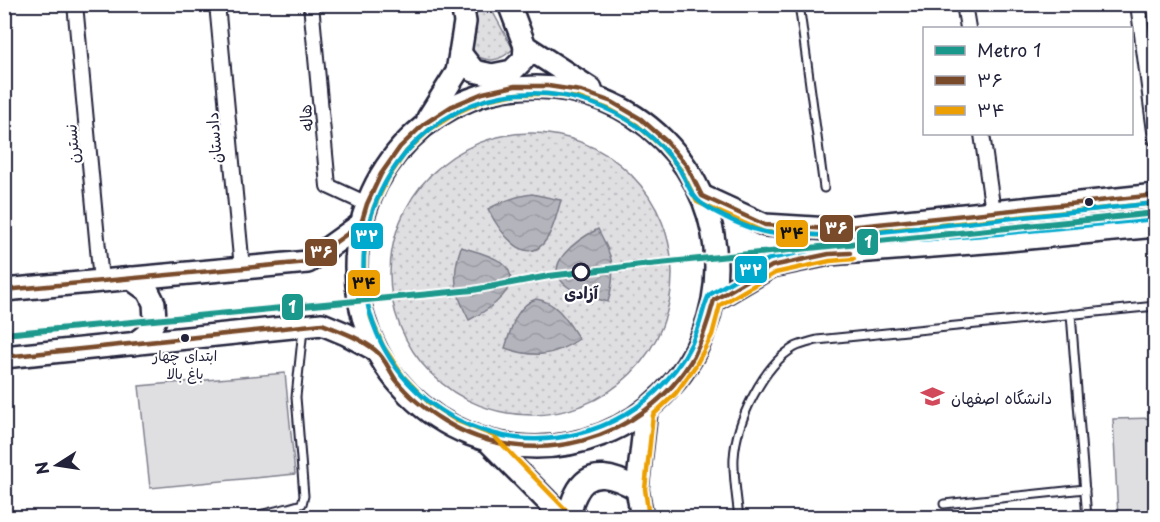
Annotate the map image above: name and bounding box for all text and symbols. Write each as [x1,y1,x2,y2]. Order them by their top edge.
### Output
legend [923,27,1133,135]
text: Metro 1 [977,36,1041,63]
text: ۳۶ [977,66,1003,93]
text: ۳۴ [977,96,1005,123]
street label: هاله [292,104,318,132]
street label: دادستان [199,111,227,165]
street label: نسترن [57,123,85,165]
unlabelled marker [1083,196,1095,208]
line badge: ۳۶ [819,214,854,243]
text: ۳۶ [825,215,847,239]
line badge: ۳۴ [775,219,809,248]
text: ۳۴ [780,220,804,244]
line badge: ۳۲ [350,222,384,250]
text: ۳۲ [355,223,379,247]
line badge: 1 [856,228,879,256]
text: 1 [864,229,872,253]
line badge: ۳۶ [304,238,338,267]
text: ۳۶ [310,239,332,263]
line badge: ۳۲ [734,255,768,284]
text: ۳۲ [739,257,763,281]
marker: آزادی [572,263,590,281]
line badge: ۳۴ [347,269,381,297]
text: ۳۴ [352,270,376,294]
place label: آزادی [564,280,599,304]
line badge: 1 [281,293,304,321]
text: 1 [288,294,296,318]
marker: ابتدای چهار باغ بالا [179,332,191,344]
place label: ابتدای چهار باغ بالا [152,345,217,384]
school or university icon: دانشگاه اصفهان [920,384,946,410]
place label: دانشگاه اصفهان [951,385,1052,409]
north arrow [27,435,87,495]
text: N [28,460,54,477]

